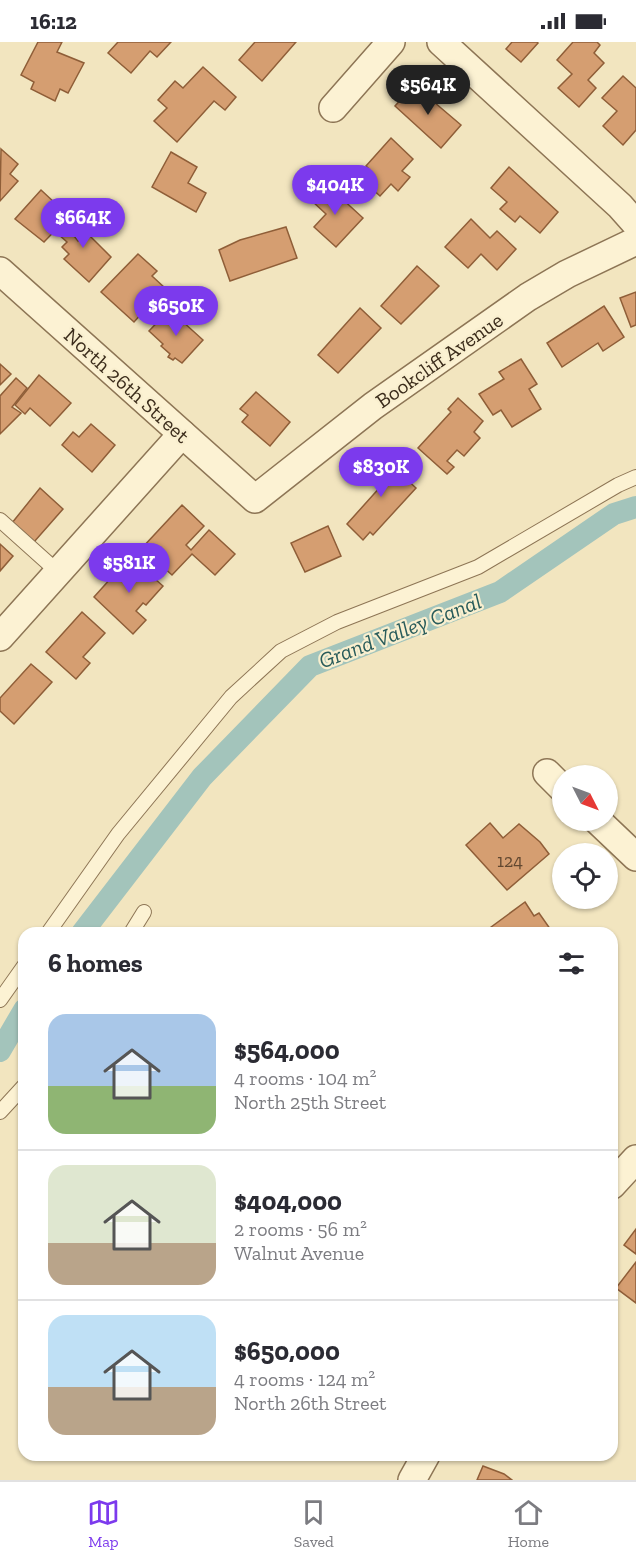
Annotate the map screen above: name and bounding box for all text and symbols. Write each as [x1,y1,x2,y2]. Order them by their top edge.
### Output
text: 16:12 [30,8,77,35]
pin: $564K [386,65,470,116]
text: $564K [400,72,456,96]
pin: $404K [293,165,377,216]
text: $404K [306,172,364,196]
pin: $664K [41,198,125,249]
text: $664K [55,205,111,229]
pin: $650K [134,286,218,337]
text: $650K [148,293,204,317]
street label: Bookcliff Avenue [371,307,508,413]
street label: North 26th Street [59,322,195,448]
pin: $830K [339,447,423,498]
text: $830K [353,454,409,478]
pin: $581K [87,543,171,594]
text: $581K [103,550,155,574]
water label: Grand Valley Canal [315,588,485,674]
north arrow [552,765,618,831]
map controls [552,765,618,909]
button: locate [552,843,618,909]
house number: 124 [497,850,523,872]
text: 6 homes [48,947,143,979]
icon: filters [555,947,588,980]
text: $564,000 [234,1034,340,1066]
icon: home [96,1038,168,1110]
text: 4 rooms · 104 m² [234,1066,376,1090]
text: North 25th Street [234,1090,386,1114]
text: $404,000 [234,1185,342,1217]
icon: home [96,1189,168,1261]
text: 2 rooms · 56 m² [234,1217,367,1241]
text: Walnut Avenue [234,1241,364,1265]
text: $650,000 [234,1335,340,1367]
icon: home [96,1339,168,1411]
text: 4 rooms · 124 m² [234,1367,375,1391]
text: North 26th Street [234,1391,387,1415]
tab: Map [87,1496,120,1551]
tab: Saved [294,1496,334,1551]
tab: Home [508,1496,549,1551]

